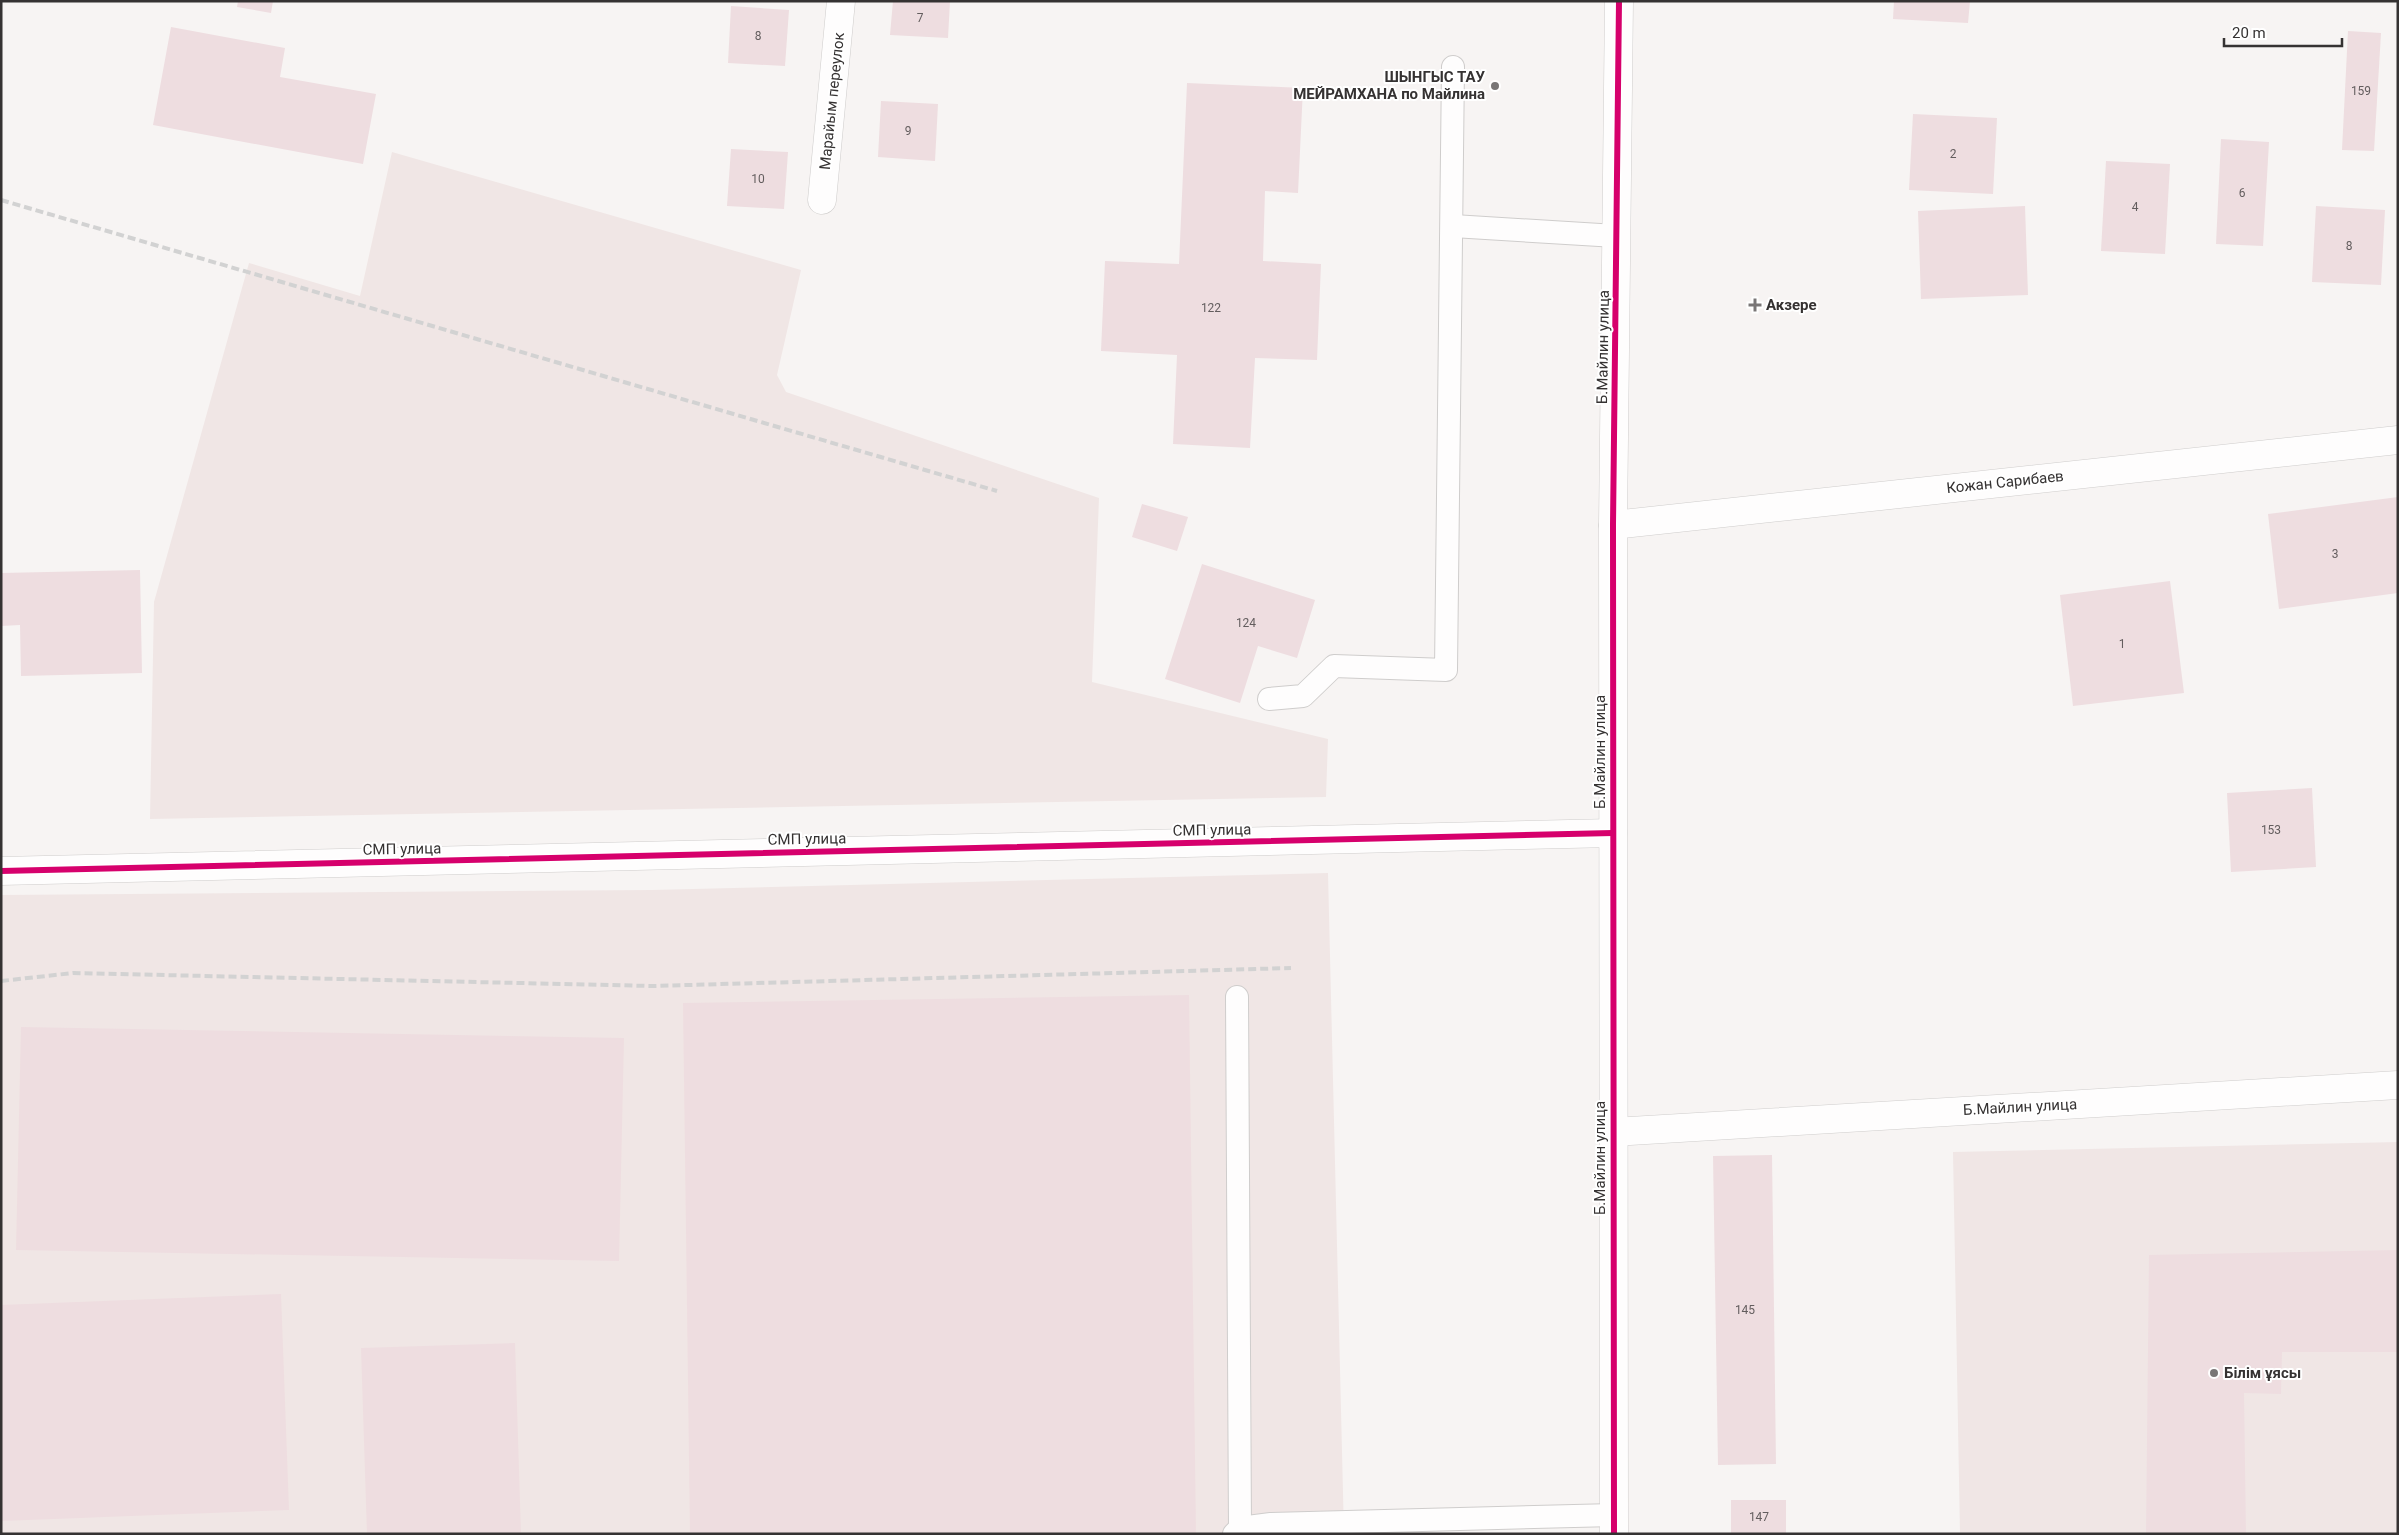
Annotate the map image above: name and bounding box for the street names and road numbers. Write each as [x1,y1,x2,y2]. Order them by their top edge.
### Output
street label: Марайым переулок [816,31,848,171]
street label: Б.Майлин улица [1593,290,1613,404]
street label: Кожан Сарибаев [1945,467,2065,497]
street label: Б.Майлин улица [1591,695,1609,809]
street label: СМП улица [1173,820,1251,840]
street label: СМП улица [768,829,846,849]
street label: СМП улица [363,839,441,859]
street label: Б.Майлин улица [1963,1095,2077,1119]
street label: Б.Майлин улица [1591,1101,1609,1215]

